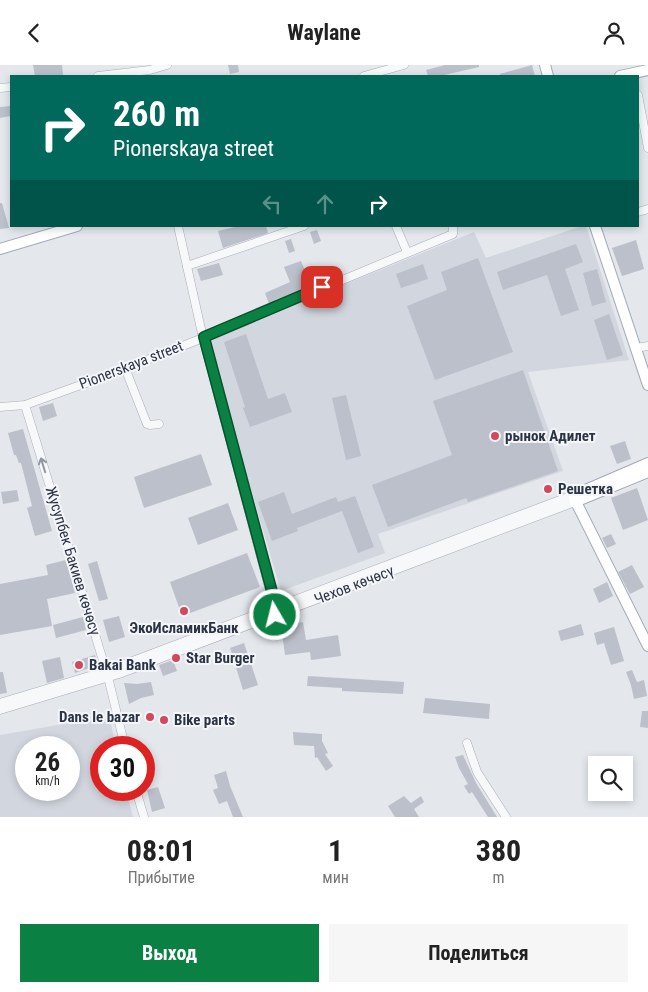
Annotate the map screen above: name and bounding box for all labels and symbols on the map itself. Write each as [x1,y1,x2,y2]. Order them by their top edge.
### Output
pin [301,266,343,308]
street label: Pionerskaya street [77,337,185,393]
place label: рынок Адилет [505,427,596,445]
marker: рынок Адилет [489,430,501,442]
one-way arrow [38,458,48,474]
place label: Решетка [558,480,613,498]
marker: Решетка [542,483,554,495]
street label: Жусупбек Бакиев көчөсү [42,484,104,638]
street label: Чехов көчөсү [312,561,397,608]
position arrow [248,588,300,640]
marker: ЭкоИсламикБанк [178,605,190,617]
place label: ЭкоИсламикБанк [130,619,239,637]
place label: Star Burger [186,649,255,667]
marker: Star Burger [170,652,182,664]
place label: Bakai Bank [89,656,157,674]
marker: Bakai Bank [73,659,85,671]
place label: Dans le bazar [59,708,140,726]
marker: Dans le bazar [144,711,156,723]
place label: Bike parts [174,711,235,729]
marker: Bike parts [158,714,170,726]
speed limit sign: 30 [90,736,155,801]

